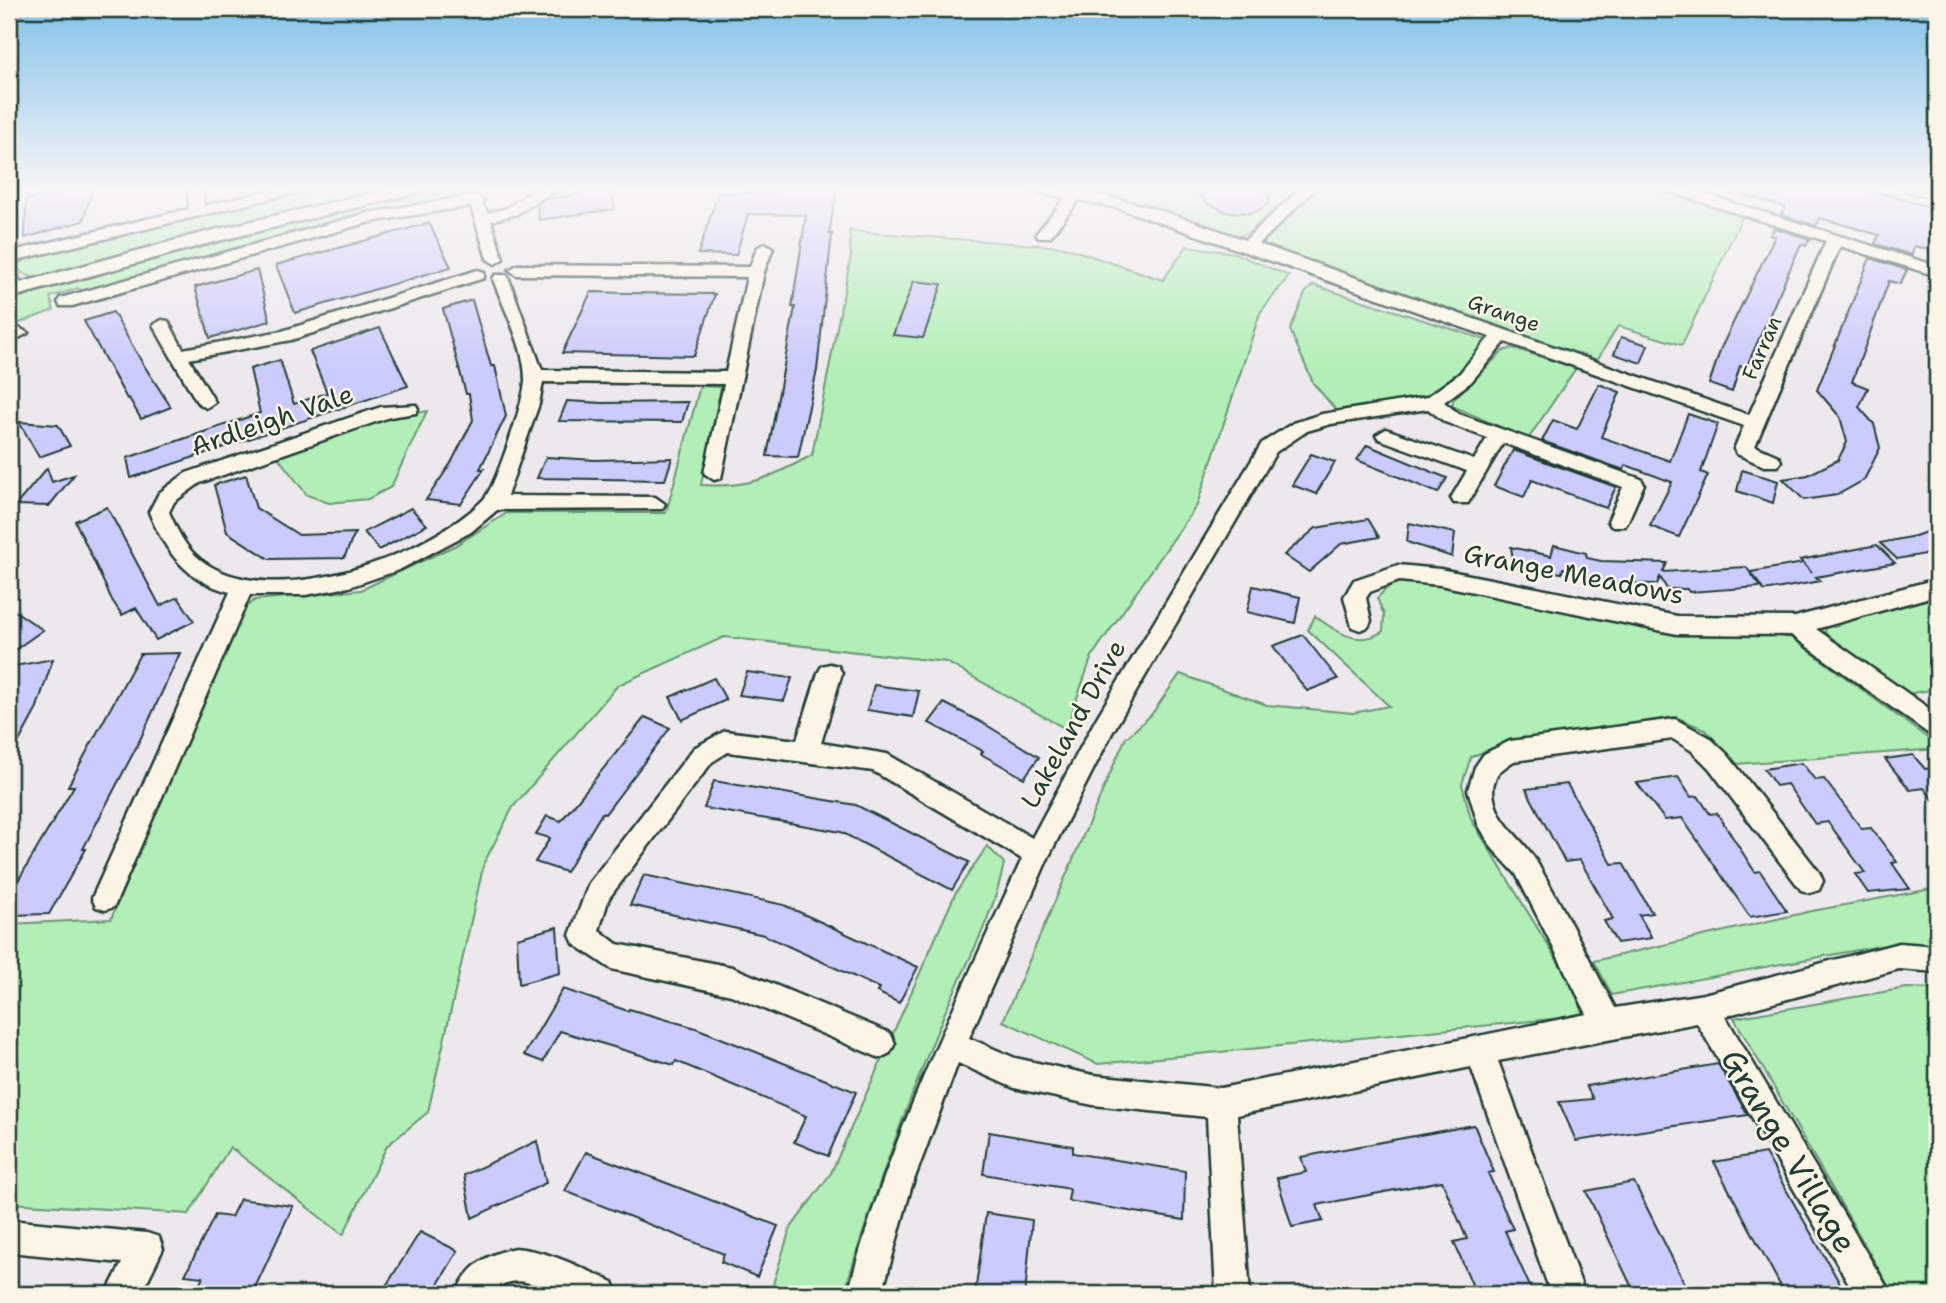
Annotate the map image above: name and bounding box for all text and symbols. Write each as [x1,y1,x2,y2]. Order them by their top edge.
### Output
street label: Grange [1464,288,1544,338]
street label: Farran [1736,311,1789,384]
street label: Ardleigh Vale [186,375,358,464]
street label: Grange Meadows [1461,535,1687,612]
street label: Lakeland Drive [1012,633,1133,814]
street label: Grange Village [1711,1040,1867,1261]

